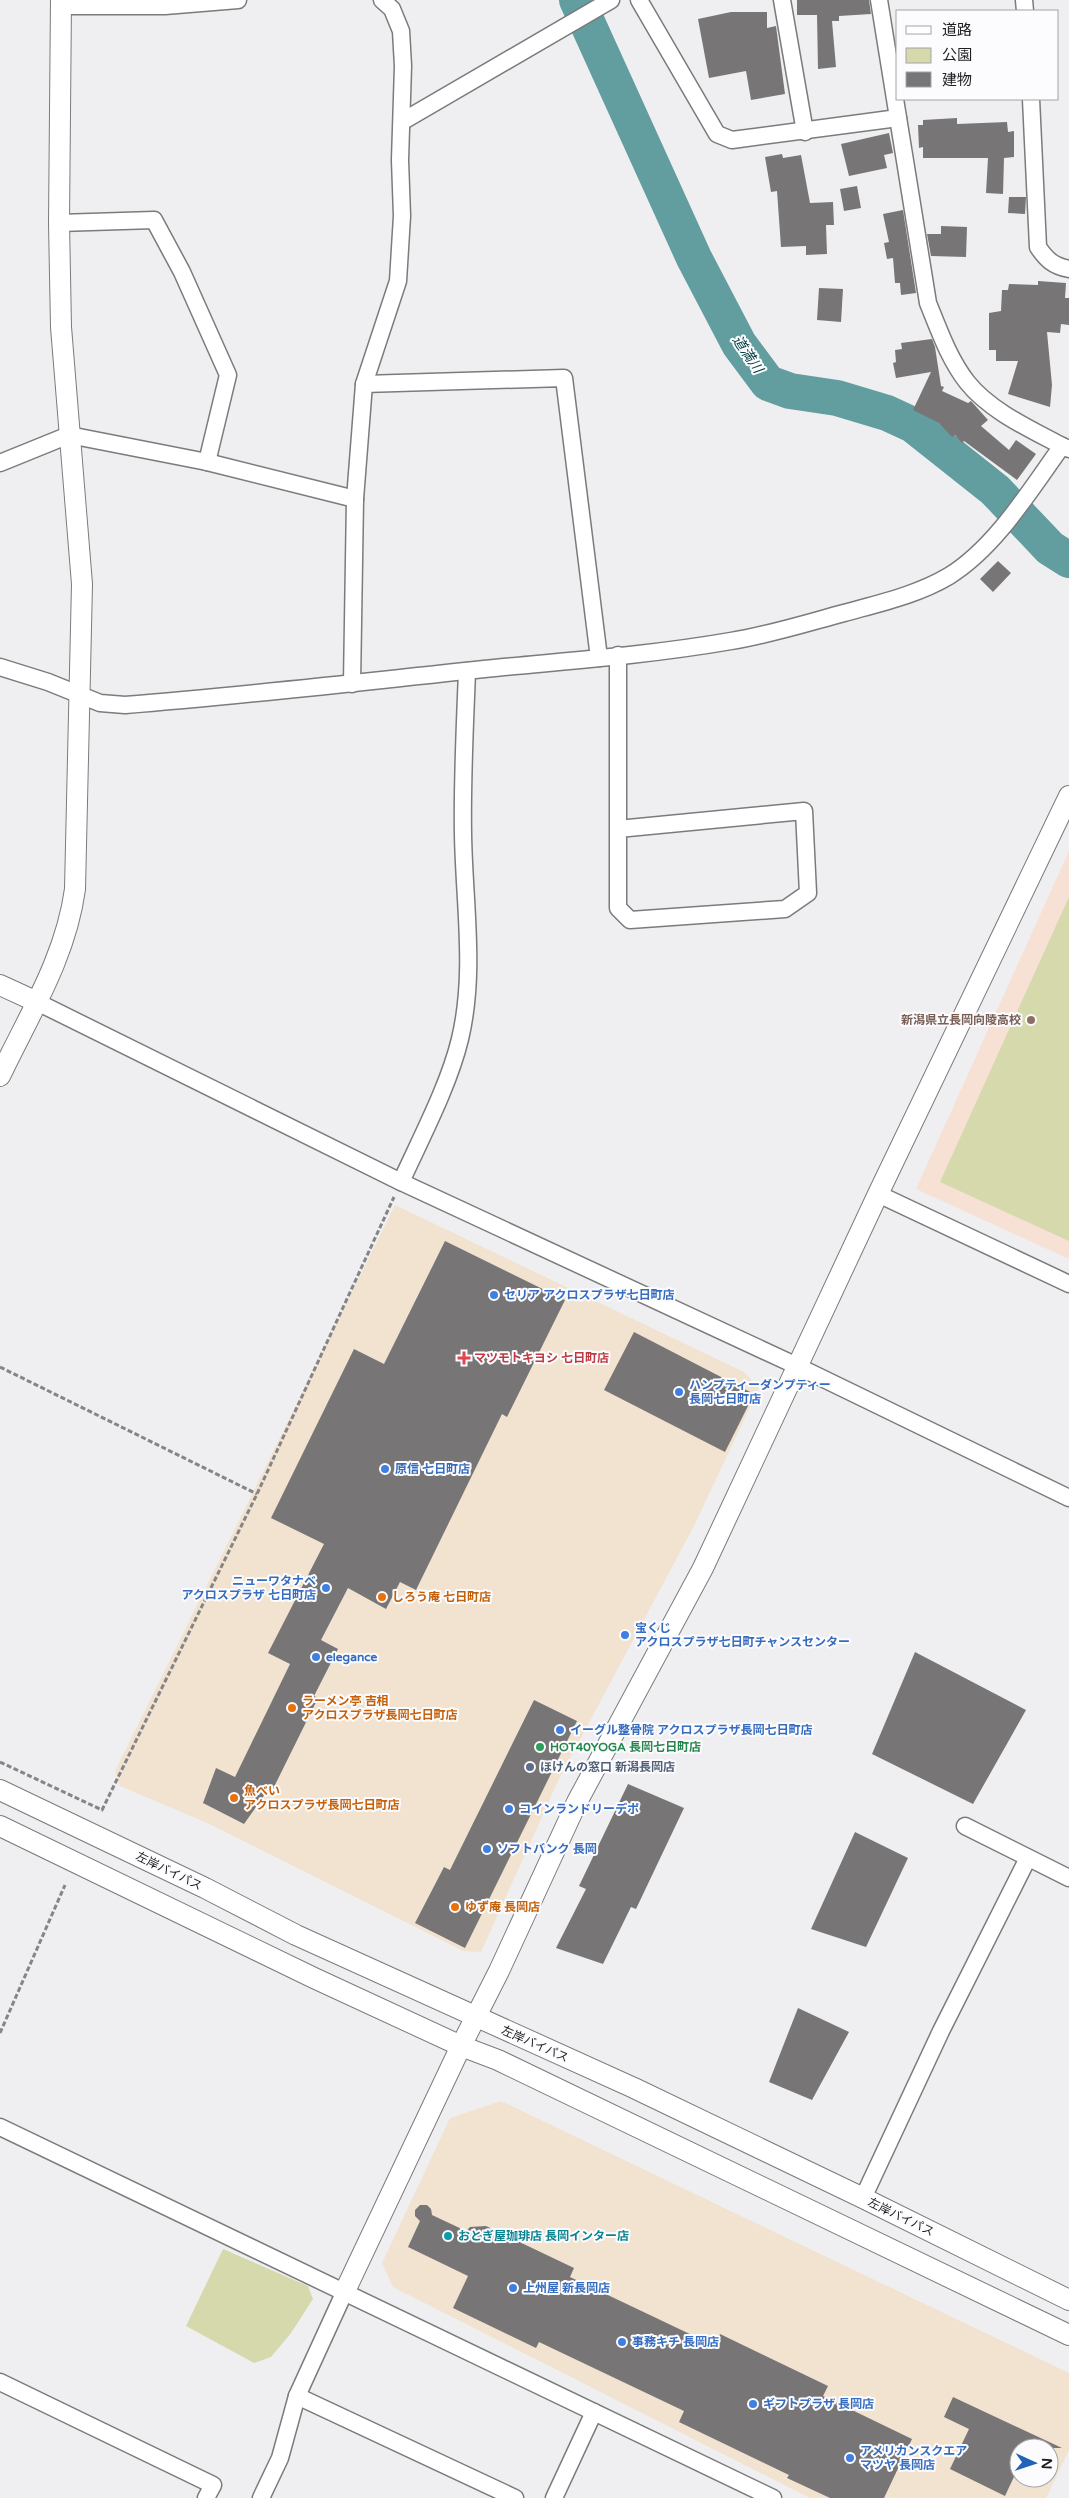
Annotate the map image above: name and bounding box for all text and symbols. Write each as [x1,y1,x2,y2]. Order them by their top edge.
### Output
legend [896,10,1059,100]
text: 道路 [942,21,972,39]
text: 公園 [942,46,972,64]
text: 建物 [942,71,972,89]
water label: 道満川 [729,332,767,378]
place label: 新潟県立長岡向陵高校 [901,1013,1021,1027]
marker: 新潟県立長岡向陵高校 [1025,1014,1037,1026]
place label: セリア アクロスプラザ七日町店 [504,1288,675,1302]
marker: セリア アクロスプラザ七日町店 [488,1289,500,1301]
place label: マツモトキヨシ 七日町店 [474,1351,609,1365]
marker: マツモトキヨシ 七日町店 [458,1352,470,1364]
place label: ハンプティーダンプティー 長岡七日町店 [689,1378,831,1406]
marker: ハンプティーダンプティー 長岡七日町店 [673,1386,685,1398]
place label: 原信 七日町店 [395,1462,470,1476]
marker: 原信 七日町店 [379,1463,391,1475]
place label: ニューワタナベ アクロスプラザ 七日町店 [181,1574,316,1602]
marker: ニューワタナベ アクロスプラザ 七日町店 [320,1582,332,1594]
place label: しろう庵 七日町店 [392,1590,491,1604]
marker: しろう庵 七日町店 [376,1591,388,1603]
place label: 宝くじ アクロスプラザ七日町チャンスセンター [635,1621,850,1649]
marker: 宝くじ アクロスプラザ七日町チャンスセンター [619,1629,631,1641]
place label: elegance [326,1650,378,1665]
marker: elegance [310,1651,322,1663]
place label: ラーメン亭 吉相 アクロスプラザ長岡七日町店 [302,1694,457,1722]
marker: ラーメン亭 吉相 アクロスプラザ長岡七日町店 [286,1702,298,1714]
place label: イーグル整骨院 アクロスプラザ長岡七日町店 [570,1723,813,1737]
marker: イーグル整骨院 アクロスプラザ長岡七日町店 [554,1724,566,1736]
place label: HOT40YOGA 長岡七日町店 [550,1740,701,1754]
marker: HOT40YOGA 長岡七日町店 [534,1741,546,1753]
place label: ほけんの窓口 新潟長岡店 [540,1760,675,1774]
marker: ほけんの窓口 新潟長岡店 [524,1761,536,1773]
place label: 魚べい アクロスプラザ長岡七日町店 [244,1784,399,1812]
marker: 魚べい アクロスプラザ長岡七日町店 [228,1792,240,1804]
place label: コインランドリーデポ [519,1802,639,1816]
marker: コインランドリーデポ [503,1803,515,1815]
place label: ソフトバンク 長岡 [497,1842,597,1856]
marker: ソフトバンク 長岡 [481,1843,493,1855]
street label: 左岸バイパス [134,1849,204,1893]
place label: ゆず庵 長岡店 [465,1900,540,1914]
marker: ゆず庵 長岡店 [449,1901,461,1913]
street label: 左岸バイパス [499,2023,571,2065]
street label: 左岸バイパス [866,2195,936,2239]
place label: おとぎ屋珈琲店 長岡インター店 [458,2229,629,2243]
marker: おとぎ屋珈琲店 長岡インター店 [442,2230,454,2242]
place label: 上州屋 新長岡店 [523,2281,610,2295]
marker: 上州屋 新長岡店 [507,2282,519,2294]
place label: 事務キチ 長岡店 [632,2335,719,2349]
marker: 事務キチ 長岡店 [616,2336,628,2348]
place label: ギフトプラザ 長岡店 [763,2397,874,2411]
marker: ギフトプラザ 長岡店 [747,2398,759,2410]
north arrow [1009,2438,1059,2488]
place label: アメリカンスクエア マツヤ 長岡店 [860,2444,967,2472]
marker: アメリカンスクエア マツヤ 長岡店 [844,2452,856,2464]
text: N [1038,2458,1055,2470]

